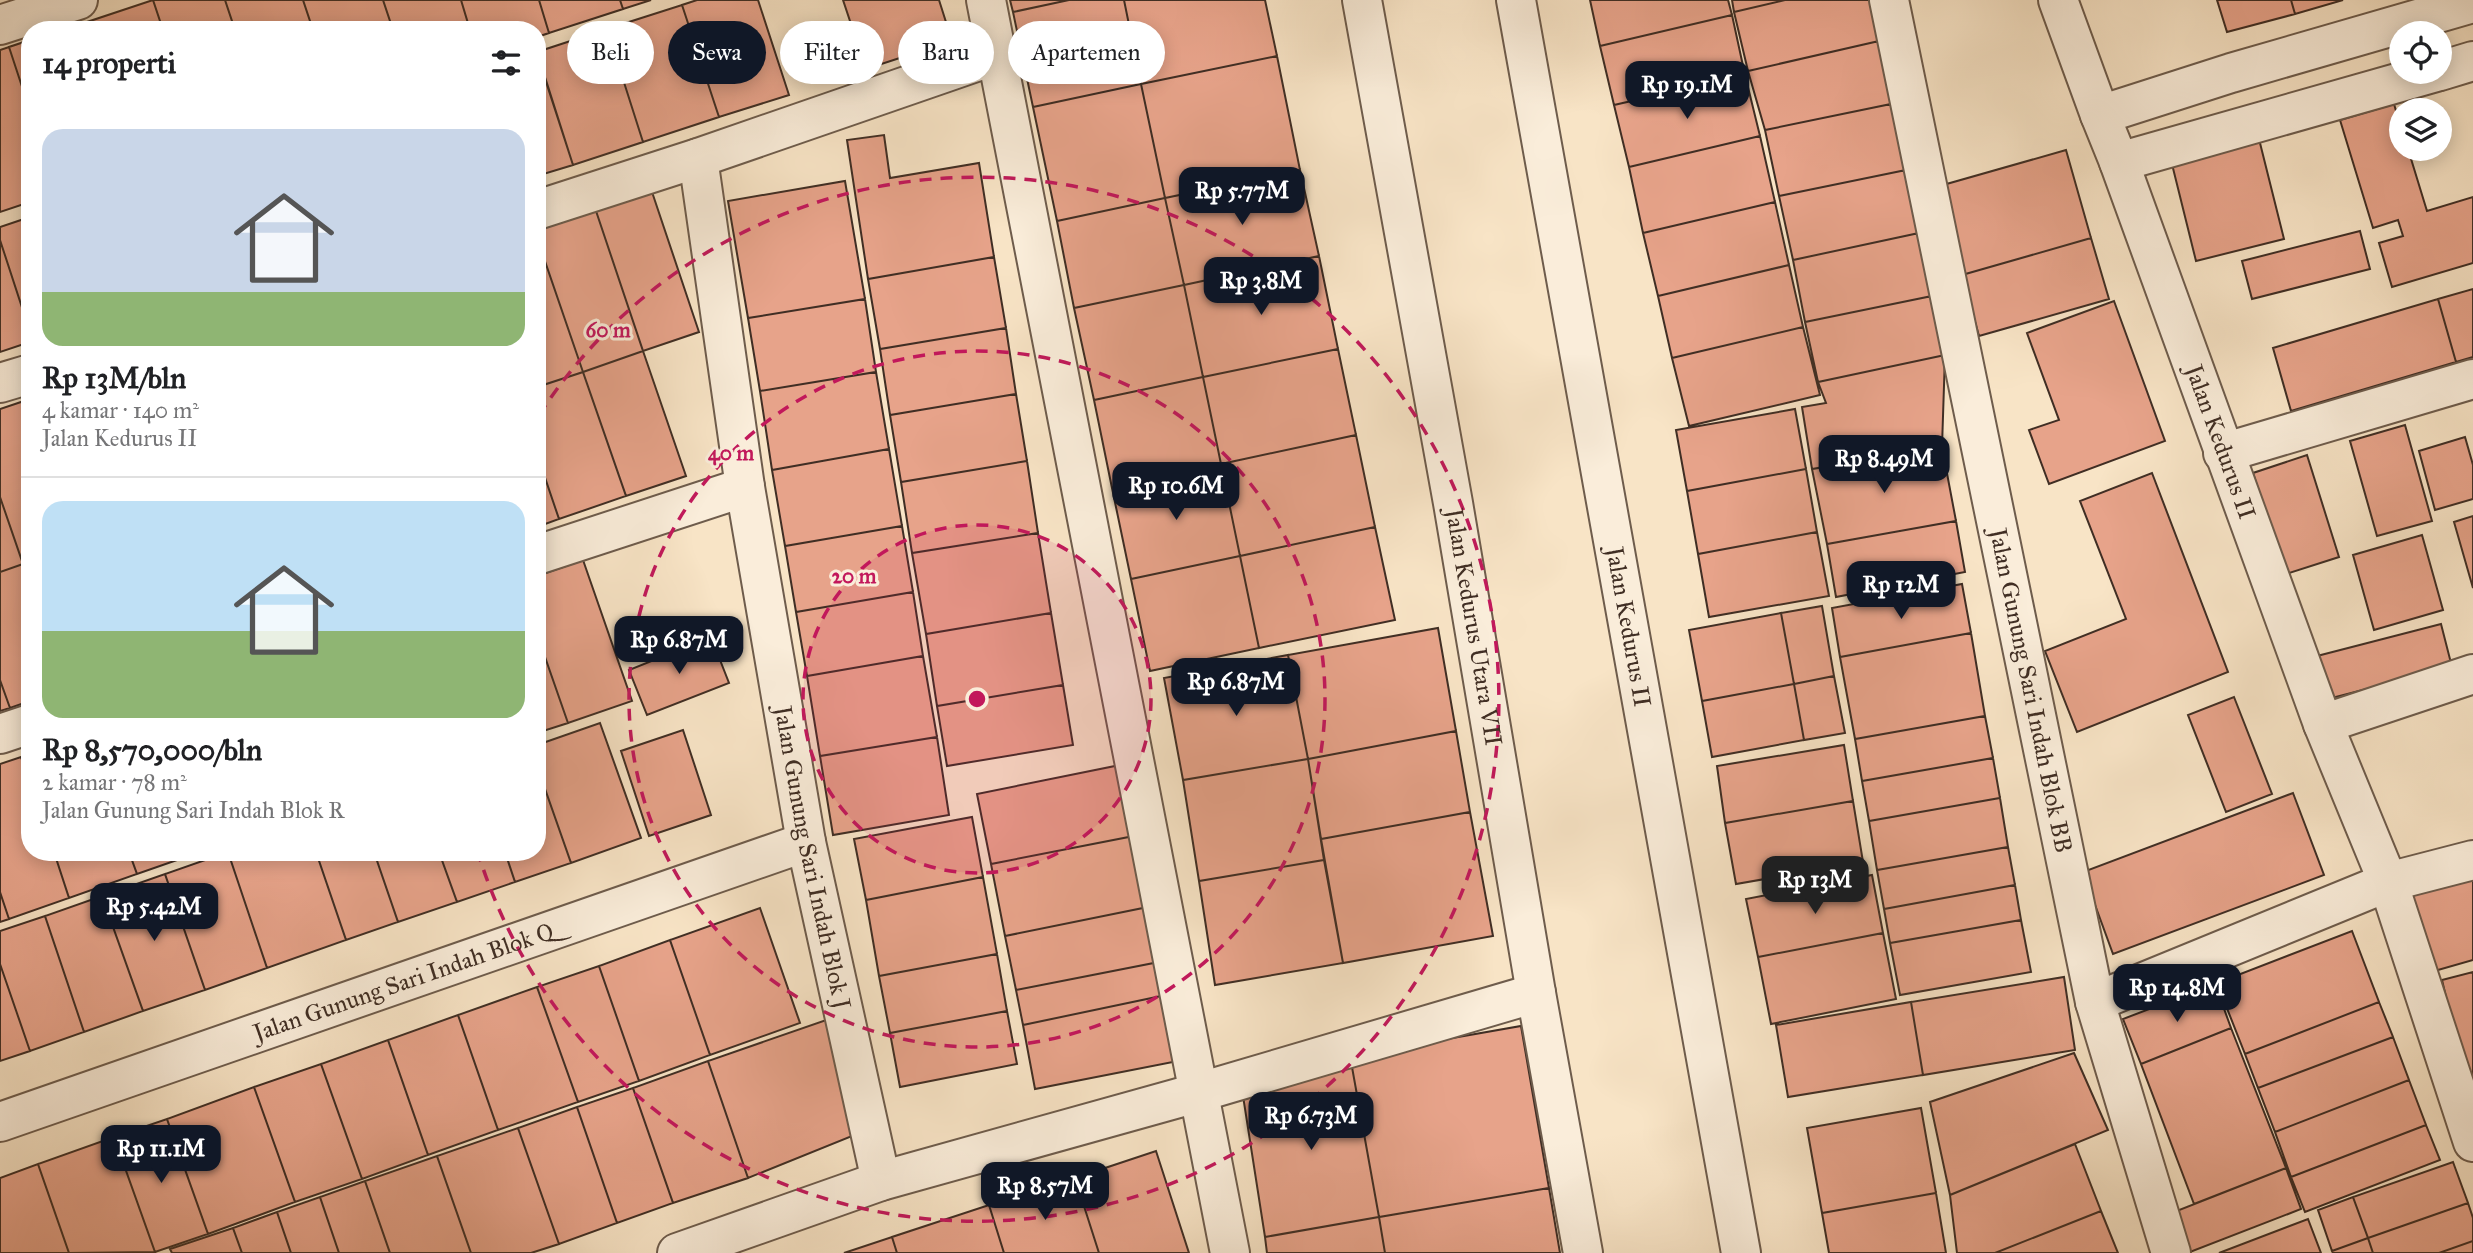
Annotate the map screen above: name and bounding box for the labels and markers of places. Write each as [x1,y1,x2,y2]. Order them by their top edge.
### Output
pin: Rp 19.1M [1615,61,1759,121]
pin: Rp 5.77M [1170,168,1314,227]
pin: Rp 3.8M [1196,258,1326,317]
pin: Rp 8.49M [1812,435,1956,495]
pin: Rp 10.6M [1104,462,1248,522]
pin: Rp 12M [1844,562,1958,621]
pin: Rp 6.87M [607,616,751,676]
pin: Rp 6.87M [1164,658,1308,718]
centre of rings [965,687,989,711]
pin: Rp 13M [1758,856,1872,916]
pin: Rp 5.42M [82,884,226,943]
pin: Rp 14.8M [2105,964,2249,1024]
pin: Rp 6.73M [1239,1092,1383,1152]
pin: Rp 11.1M [89,1126,233,1185]
pin: Rp 8.57M [973,1162,1117,1222]

